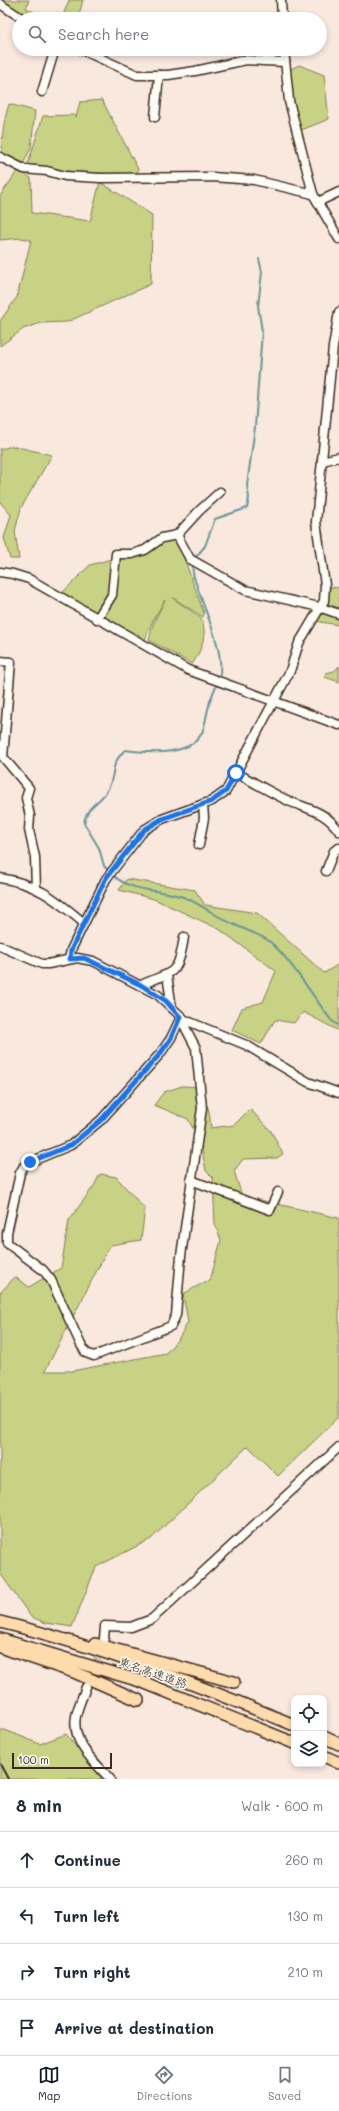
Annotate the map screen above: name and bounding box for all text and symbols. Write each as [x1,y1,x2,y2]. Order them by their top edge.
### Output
search box [12,12,327,56]
icon: search [26,23,48,45]
text: Search here [58,24,149,44]
route start [227,764,245,782]
route end [21,1153,39,1171]
street label: 東名高速道路 [117,1653,190,1691]
map controls [291,1695,327,1767]
button: locate [291,1695,327,1731]
button: layers [291,1731,327,1767]
scale bar [12,1751,112,1770]
text: 100 m [18,1752,49,1767]
text: 8 min [16,1794,62,1816]
text: Walk · 600 m [241,1797,323,1814]
icon: ahead [16,1849,38,1871]
text: Continue [54,1850,121,1870]
text: 260 m [285,1851,323,1868]
icon: left [16,1905,38,1927]
text: Turn left [54,1906,119,1926]
text: 130 m [287,1907,323,1924]
icon: right [16,1961,38,1983]
text: Turn right [54,1962,131,1982]
text: 210 m [287,1963,323,1980]
icon: arrive [16,2017,38,2039]
text: Arrive at destination [54,2018,214,2038]
tab: Map [38,2064,60,2103]
tab: Directions [136,2064,192,2103]
tab: Saved [268,2064,301,2103]

